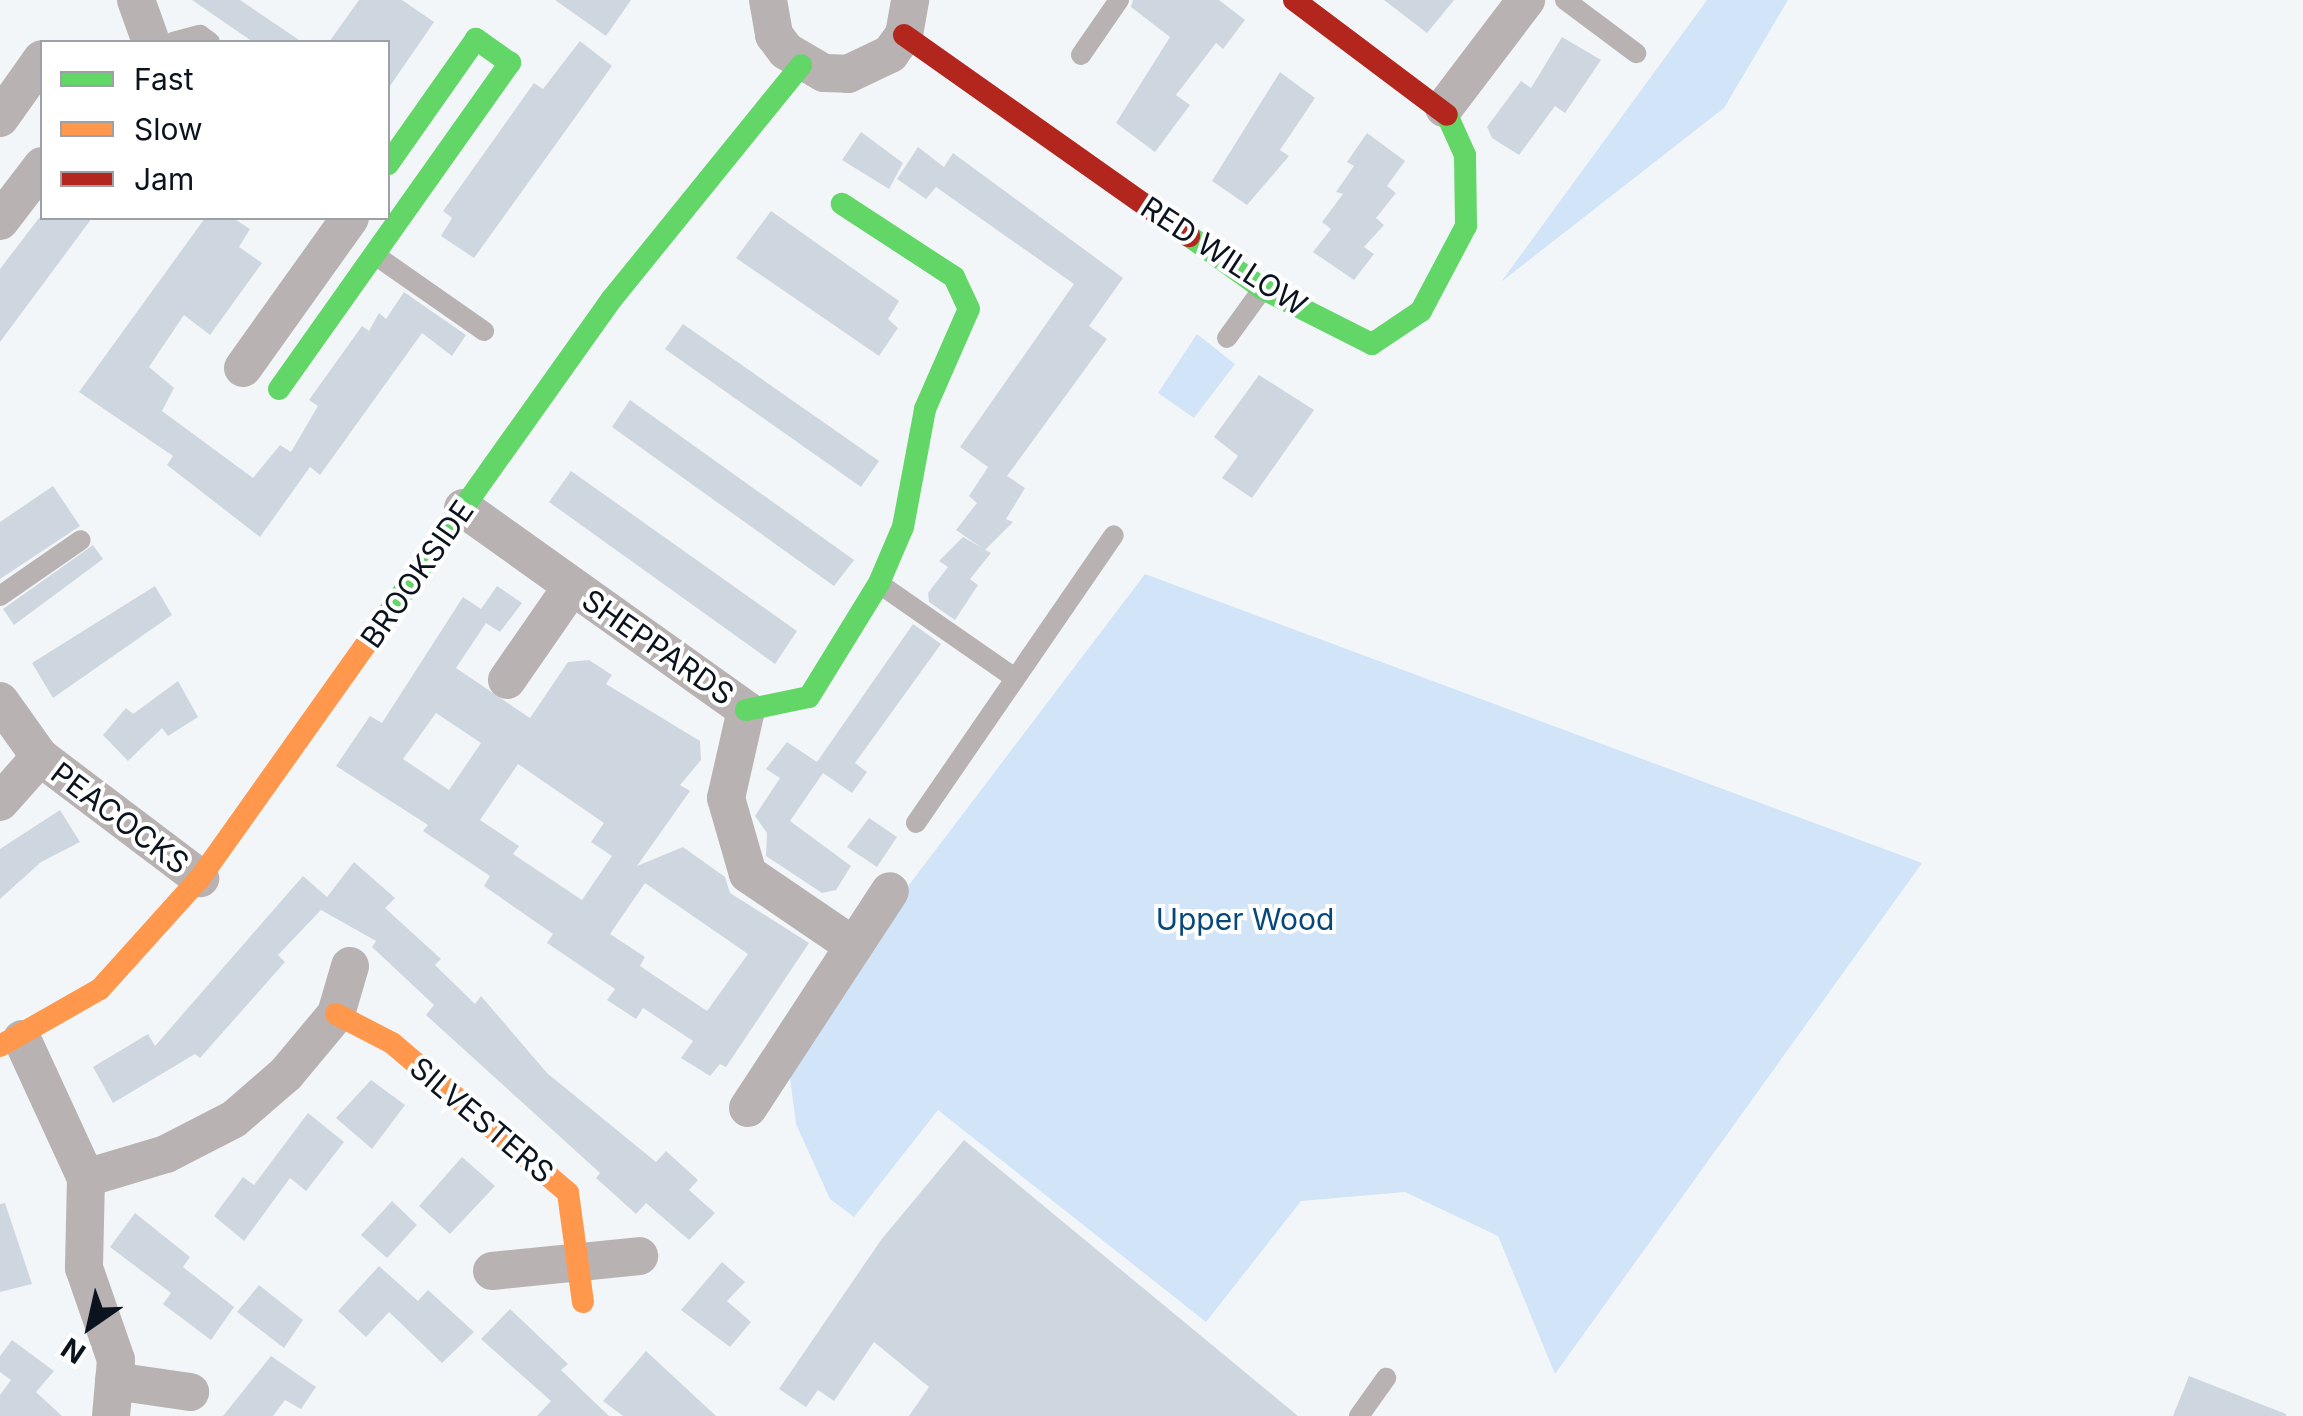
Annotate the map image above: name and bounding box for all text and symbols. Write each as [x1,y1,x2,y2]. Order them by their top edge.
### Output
legend [40,40,390,220]
text: Fast [134,61,193,97]
text: Slow [134,111,203,147]
text: Jam [134,161,194,197]
street label: RED WILLOW [1134,189,1314,323]
street label: BROOKSIDE [353,493,481,655]
street label: SHEPPARDS [575,582,741,712]
street label: PEACOCKS [44,755,196,881]
park label: Upper Wood [1156,901,1334,937]
street label: SILVESTERS [403,1050,561,1190]
north arrow [40,1276,140,1376]
text: N [55,1331,92,1371]

